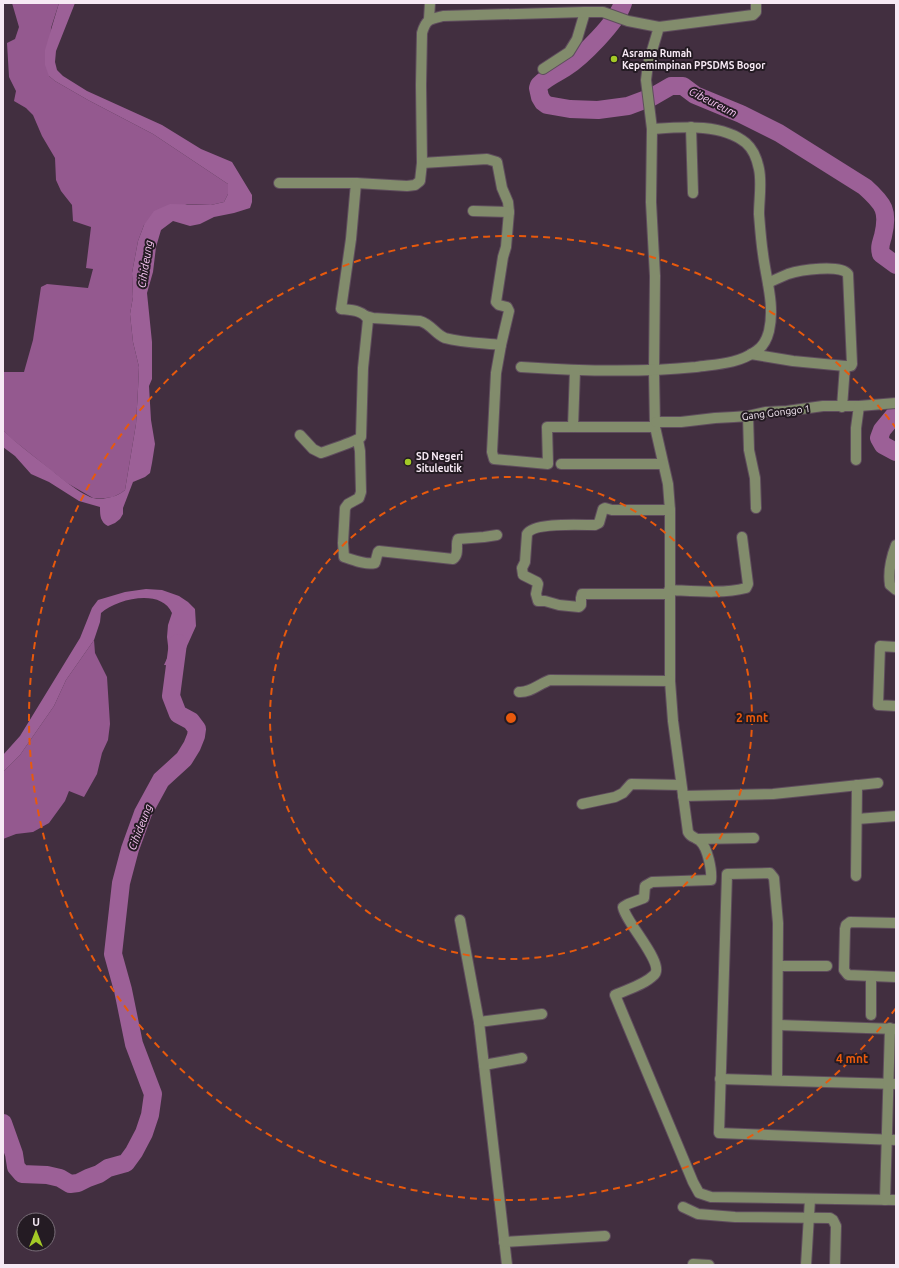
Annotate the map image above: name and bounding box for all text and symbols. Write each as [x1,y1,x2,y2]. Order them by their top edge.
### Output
place label: Asrama Rumah Kepemimpinan PPSDMS Bogor [622,48,766,71]
marker: Asrama Rumah Kepemimpinan PPSDMS Bogor [609,54,619,64]
water label: Cibeureum [687,85,739,119]
water label: Cihideung [135,239,155,289]
street label: Gang Gonggo 1 [741,403,811,422]
place label: SD Negeri Situleutik [416,451,463,474]
marker: SD Negeri Situleutik [403,457,413,467]
centre of rings [504,711,518,725]
text: 2 mnt [736,711,768,724]
water label: Cihideung [126,802,154,852]
text: 4 mnt [836,1052,868,1065]
north arrow [16,1212,56,1252]
text: U [32,1216,40,1228]

